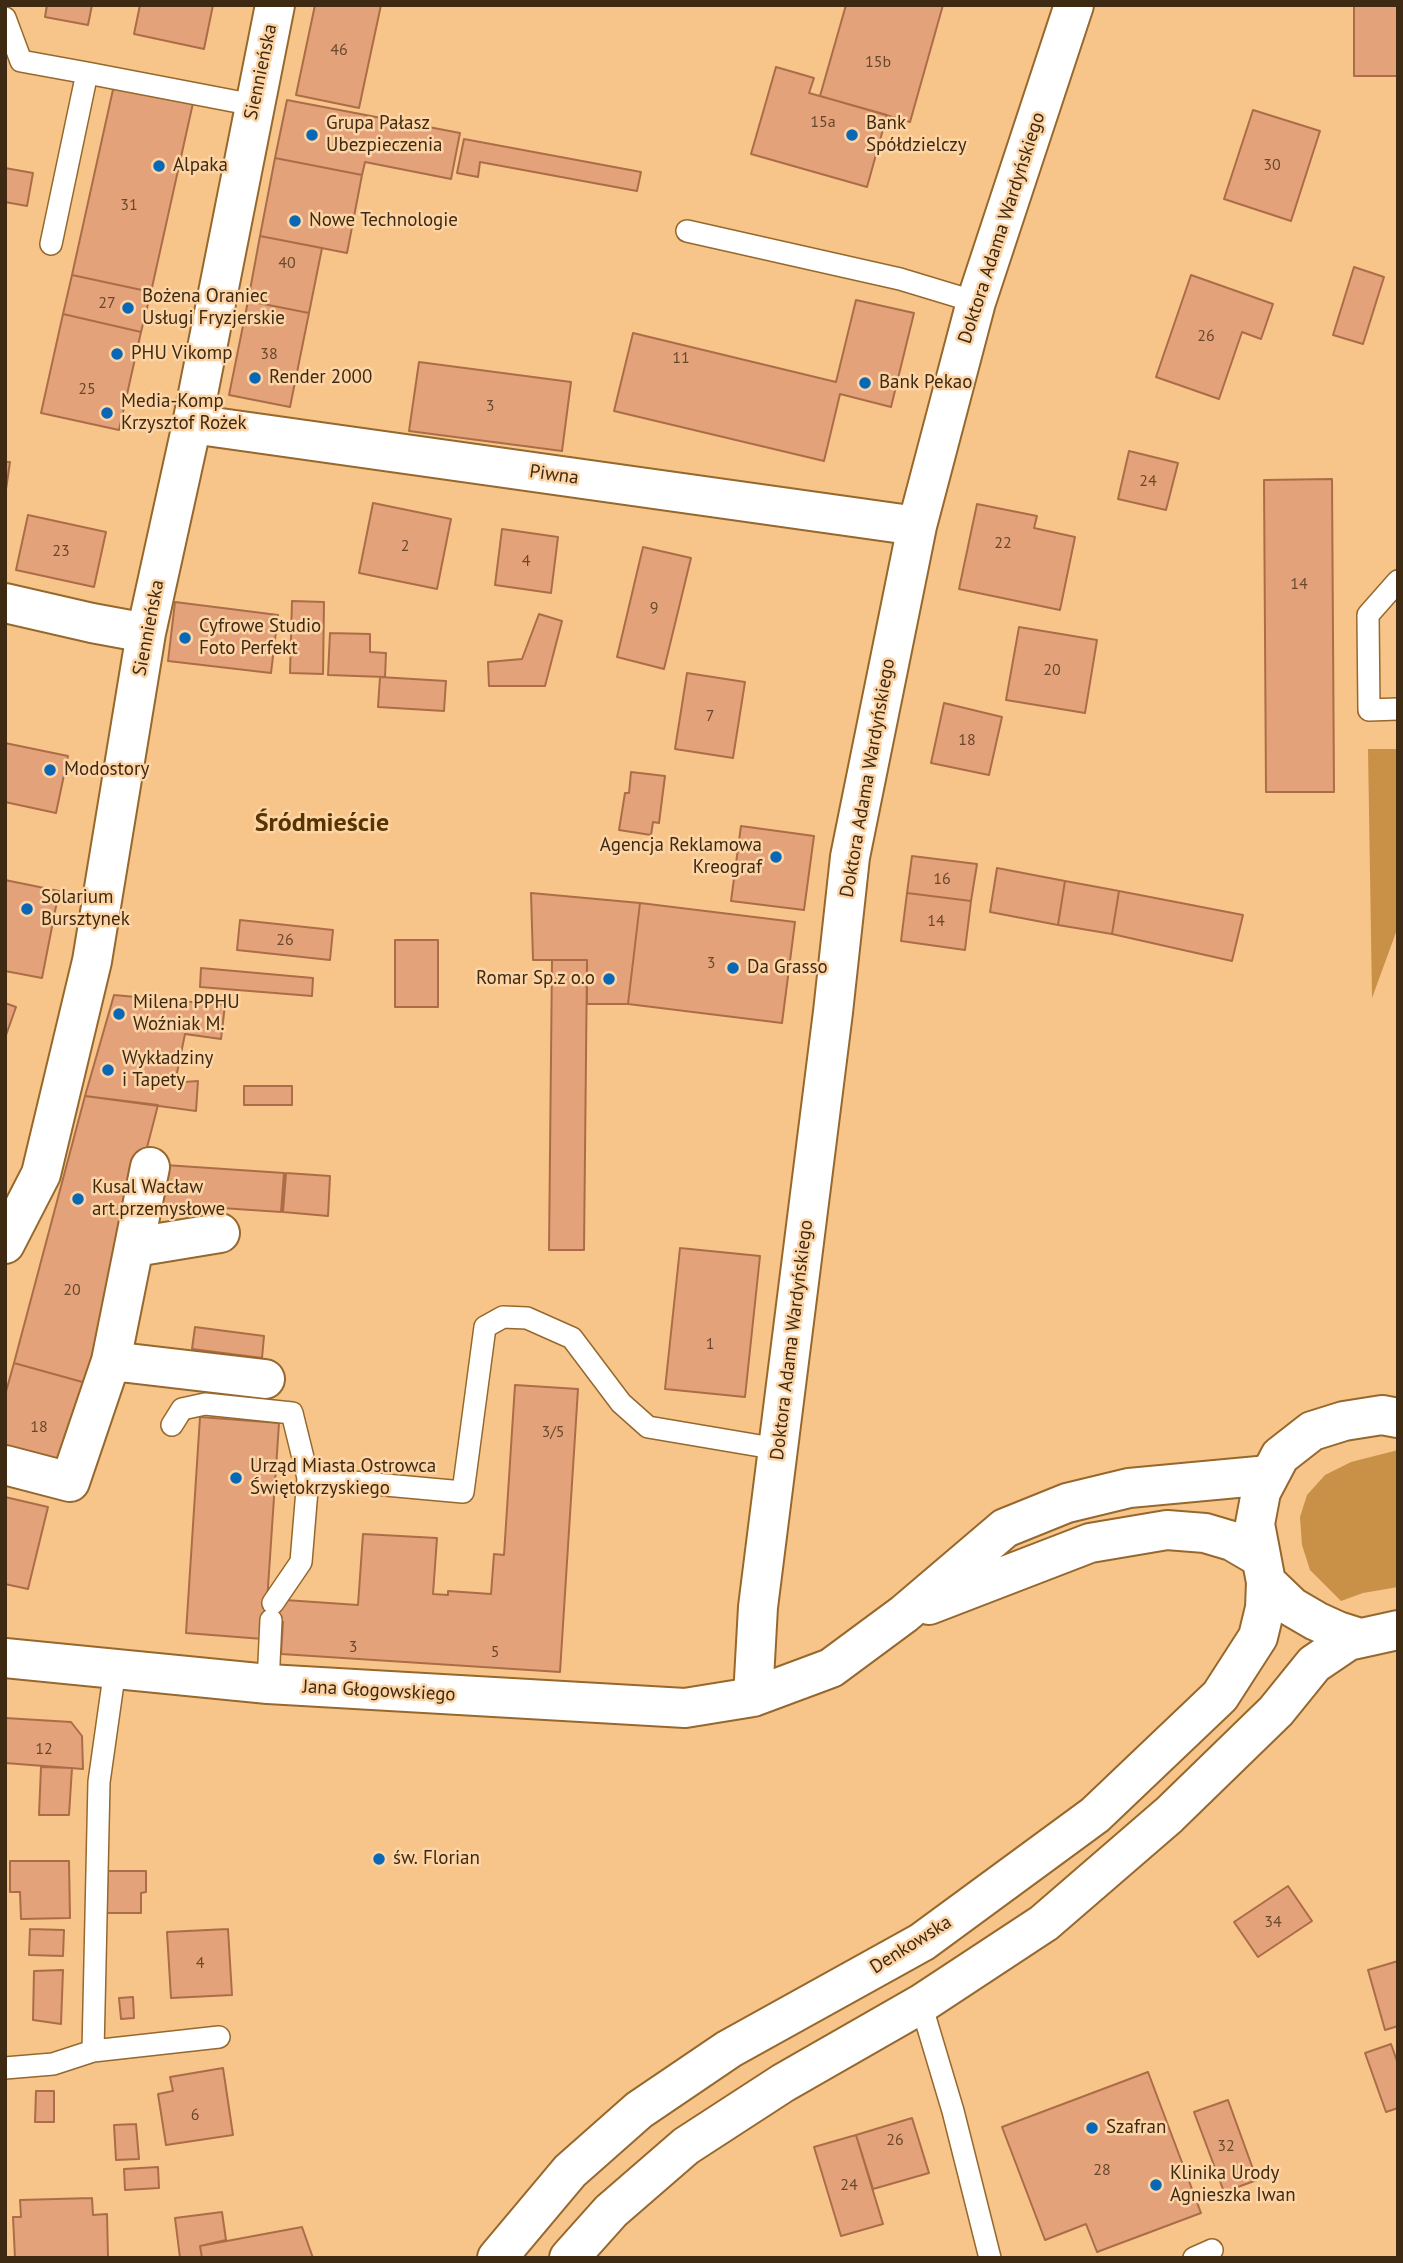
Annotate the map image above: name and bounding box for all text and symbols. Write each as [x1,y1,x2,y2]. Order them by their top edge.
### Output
street label: Siennieńska [240,22,282,122]
house number: 46 [330,40,348,60]
house number: 15b [865,52,891,72]
street label: Doktora Adama Wardyńskiego [954,109,1050,347]
house number: 15a [810,112,836,132]
place label: Grupa Pałasz Ubezpieczenia [326,113,442,157]
place label: Bank Spółdzielczy [866,113,967,157]
marker: Grupa Pałasz Ubezpieczenia [304,127,320,143]
marker: Bank Spółdzielczy [844,127,860,143]
place label: Alpaka [173,155,228,177]
house number: 30 [1263,155,1281,175]
marker: Alpaka [151,158,167,174]
house number: 31 [120,195,138,215]
place label: Nowe Technologie [309,210,458,232]
marker: Nowe Technologie [287,213,303,229]
house number: 40 [278,253,296,273]
place label: Bożena Oraniec Usługi Fryzjerskie [142,286,285,330]
house number: 27 [98,293,116,313]
marker: Bożena Oraniec Usługi Fryzjerskie [120,300,136,316]
house number: 26 [1197,326,1215,346]
place label: PHU Vikomp [131,343,232,365]
house number: 38 [260,344,278,364]
marker: PHU Vikomp [109,346,125,362]
house number: 11 [672,348,690,368]
place label: Render 2000 [269,367,372,389]
marker: Render 2000 [247,370,263,386]
place label: Bank Pekao [879,372,972,394]
marker: Bank Pekao [857,375,873,391]
house number: 25 [78,379,96,399]
place label: Media-Komp Krzysztof Rożek [121,391,247,435]
house number: 3 [486,396,494,416]
marker: Media-Komp Krzysztof Rożek [99,405,115,421]
street label: Piwna [528,460,580,490]
house number: 24 [1139,471,1157,491]
house number: 22 [994,533,1012,553]
house number: 2 [401,536,409,556]
house number: 23 [52,541,70,561]
house number: 4 [522,551,530,571]
house number: 14 [1290,574,1308,594]
street label: Siennieńska [129,578,169,678]
house number: 9 [650,598,658,618]
place label: Cyfrowe Studio Foto Perfekt [199,616,321,660]
marker: Cyfrowe Studio Foto Perfekt [177,630,193,646]
street label: Doktora Adama Wardyńskiego [836,657,900,899]
house number: 20 [1043,660,1061,680]
house number: 7 [706,706,714,726]
house number: 18 [958,730,976,750]
place label: Modostory [64,759,149,781]
marker: Modostory [42,762,58,778]
district label: Śródmieście [255,808,389,840]
place label: Agencja Reklamowa Kreograf [600,835,762,879]
marker: Agencja Reklamowa Kreograf [768,849,784,865]
house number: 16 [933,869,951,889]
place label: Solarium Bursztynek [41,887,130,931]
marker: Solarium Bursztynek [19,901,35,917]
house number: 14 [927,911,945,931]
house number: 26 [276,930,294,950]
house number: 3 [707,953,715,973]
place label: Da Grasso [747,957,828,979]
marker: Da Grasso [725,960,741,976]
place label: Romar Sp.z o.o [476,968,595,990]
marker: Romar Sp.z o.o [601,971,617,987]
place label: Milena PPHU Woźniak M. [133,992,240,1036]
marker: Milena PPHU Woźniak M. [111,1006,127,1022]
place label: Wykładziny i Tapety [122,1048,213,1092]
marker: Wykładziny i Tapety [100,1062,116,1078]
place label: Kusal Wacław art.przemysłowe [92,1177,225,1221]
marker: Kusal Wacław art.przemysłowe [70,1191,86,1207]
street label: Doktora Adama Wardyńskiego [766,1218,818,1462]
house number: 20 [63,1280,81,1300]
house number: 1 [706,1334,714,1354]
house number: 18 [30,1417,48,1437]
house number: 3/5 [541,1422,565,1442]
place label: Urząd Miasta Ostrowca Świętokrzyskiego [250,1456,436,1500]
marker: Urząd Miasta Ostrowca Świętokrzyskiego [228,1470,244,1486]
house number: 3 [349,1637,357,1657]
house number: 5 [491,1642,499,1662]
street label: Jana Głogowskiego [302,1676,456,1706]
house number: 12 [35,1739,53,1759]
place label: św. Florian [393,1848,480,1870]
marker: św. Florian [371,1851,387,1867]
street label: Denkowska [866,1911,956,1979]
house number: 34 [1264,1912,1282,1932]
house number: 4 [196,1953,204,1973]
house number: 6 [191,2105,199,2125]
place label: Szafran [1106,2117,1166,2139]
marker: Szafran [1084,2120,1100,2136]
house number: 26 [886,2130,904,2150]
house number: 32 [1217,2136,1235,2156]
house number: 28 [1093,2160,1111,2180]
place label: Klinika Urody Agnieszka Iwan [1170,2163,1296,2207]
house number: 24 [840,2175,858,2195]
marker: Klinika Urody Agnieszka Iwan [1148,2177,1164,2193]

